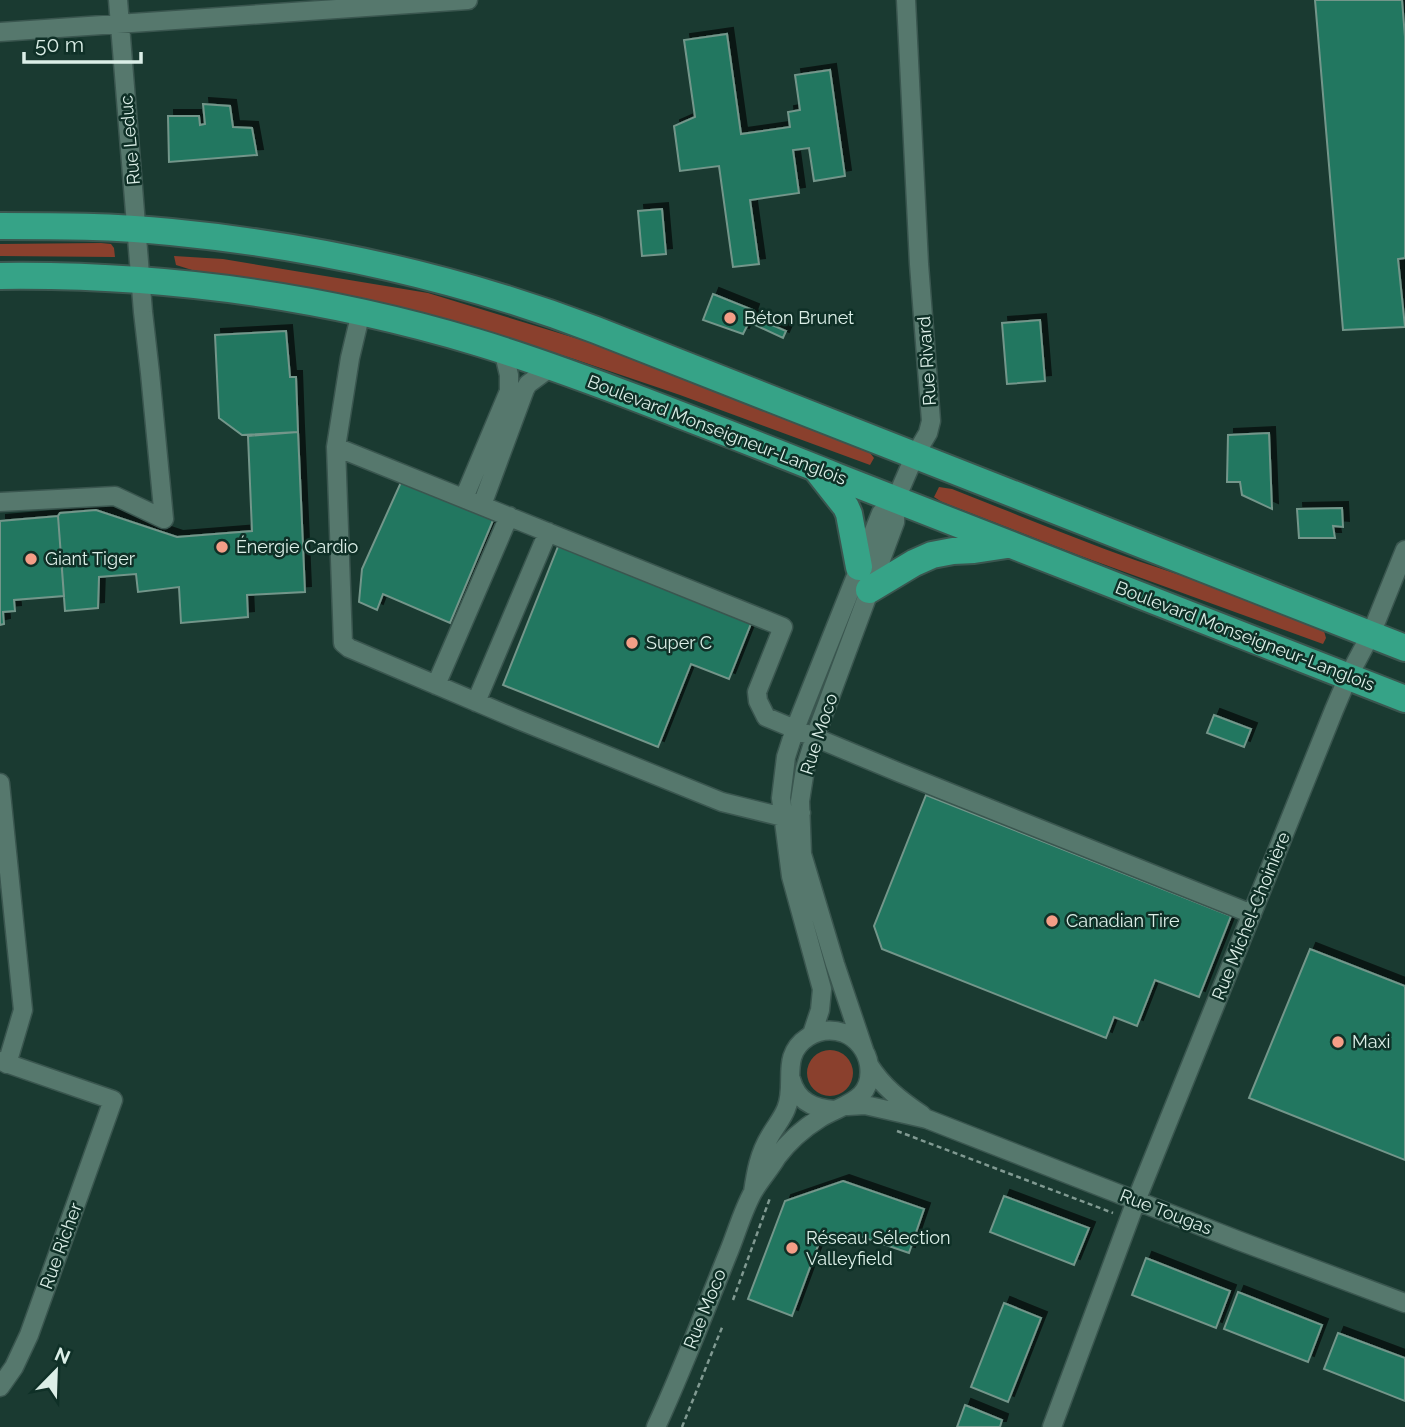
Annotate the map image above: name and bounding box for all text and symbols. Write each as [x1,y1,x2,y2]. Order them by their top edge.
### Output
scale bar [24,21,142,65]
text: 50 m [35,32,84,57]
street label: Rue Leduc [115,94,144,186]
place label: Béton Brunet [744,307,854,328]
marker: Béton Brunet [722,310,738,326]
street label: Rue Rivard [913,316,940,406]
street label: Boulevard Monseigneur-Langlois [585,370,850,489]
place label: Énergie Cardio [236,535,359,557]
marker: Énergie Cardio [214,539,230,555]
place label: Giant Tiger [45,548,136,569]
marker: Giant Tiger [23,551,39,567]
street label: Boulevard Monseigneur-Langlois [1113,576,1378,695]
place label: Super C [646,632,712,653]
marker: Super C [624,635,640,651]
street label: Rue Moco [796,690,842,777]
street label: Rue Michel-Choinière [1207,828,1294,1003]
place label: Canadian Tire [1066,910,1180,931]
marker: Canadian Tire [1044,913,1060,929]
place label: Maxi [1352,1031,1391,1052]
marker: Maxi [1330,1034,1346,1050]
street label: Rue Tougas [1117,1184,1215,1239]
street label: Rue Richer [35,1199,86,1292]
place label: Réseau Sélection Valleyfield [806,1227,950,1269]
marker: Réseau Sélection Valleyfield [784,1240,800,1256]
street label: Rue Moco [679,1266,730,1352]
north arrow [21,1336,91,1406]
text: N [52,1342,74,1368]

